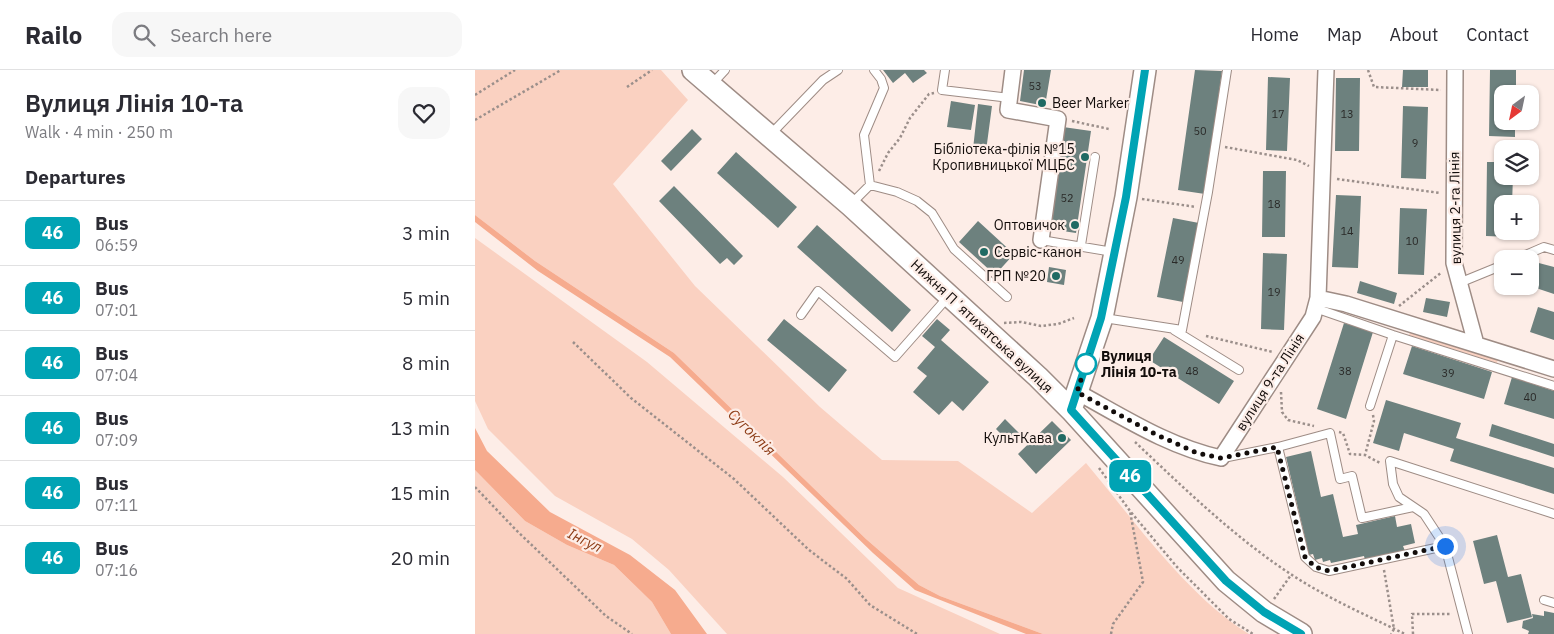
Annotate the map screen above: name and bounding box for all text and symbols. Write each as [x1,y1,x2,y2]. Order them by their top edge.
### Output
search box [112,12,462,57]
text: Railo [25,19,82,51]
icon: search [130,21,158,49]
text: Search here [170,23,272,47]
text: Home [1251,23,1299,46]
text: Map [1327,23,1362,46]
text: About [1390,23,1438,46]
text: Contact [1466,23,1529,46]
house number: 53 [1028,79,1042,93]
north arrow [1494,85,1539,130]
map controls [1494,85,1539,295]
text: Вулиця Лінія 10-та [25,87,243,119]
button: heart [398,87,450,139]
place label: Beer Marker [1052,94,1129,112]
marker: Beer Marker [1036,97,1048,109]
house number: 17 [1271,107,1285,121]
house number: 13 [1340,107,1354,121]
text: Walk · 4 min · 250 m [25,122,173,142]
house number: 50 [1193,124,1207,138]
house number: 9 [1412,136,1418,150]
place label: Бібліотека-філія №15 Кропивницької МЦБС [932,140,1075,174]
button: layers [1494,140,1539,185]
marker: Бібліотека-філія №15 Кропивницької МЦБС [1079,151,1091,163]
street label: вулиця 2-га Лінія [1445,151,1465,265]
text: Departures [25,165,125,189]
house number: 52 [1060,191,1074,205]
button: + [1494,195,1539,240]
house number: 18 [1267,197,1281,211]
text: Bus [95,211,129,235]
place label: Оптовичок [994,216,1065,234]
marker: Оптовичок [1069,219,1081,231]
text: 46 [42,221,63,244]
text: 3 min [402,221,450,245]
house number: 14 [1340,224,1354,238]
house number: 10 [1405,234,1419,248]
text: 06:59 [95,235,138,255]
place label: Сервіс-канон [994,243,1082,261]
marker: Сервіс-канон [978,246,990,258]
button: − [1494,250,1539,295]
house number: 49 [1171,253,1185,267]
street label: Нижня Пʼятихатська вулиця [907,255,1057,397]
place label: ГРП №20 [986,267,1046,285]
marker: ГРП №20 [1050,270,1062,282]
text: Bus [95,276,129,300]
house number: 19 [1267,285,1281,299]
text: 46 [42,286,63,309]
text: 5 min [402,286,450,310]
text: 07:01 [95,300,138,320]
street label: вулиця 9-та Лінія [1232,330,1308,434]
text: Bus [95,341,129,365]
place label: Вулиця Лінія 10-та [1101,347,1177,381]
text: 46 [42,351,63,374]
text: 8 min [402,351,450,375]
marker: Вулиця Лінія 10-та [1075,353,1097,375]
house number: 48 [1185,364,1199,378]
house number: 38 [1338,364,1352,378]
text: 07:04 [95,365,138,385]
house number: 39 [1441,366,1455,380]
house number: 40 [1523,390,1537,404]
water label: Сугоклія [724,405,780,459]
text: Bus [95,406,129,430]
text: 46 [42,416,63,439]
text: 13 min [391,416,450,440]
place label: КультКава [983,429,1053,447]
text: 07:09 [95,430,138,450]
marker: КультКава [1056,432,1068,444]
line badge: 46 [1107,460,1153,492]
text: 46 [1119,464,1141,487]
text: Bus [95,471,129,495]
text: 46 [42,481,63,504]
text: 15 min [391,481,450,505]
text: 07:11 [95,495,138,515]
water label: Інгул [565,524,605,556]
your location [1433,534,1458,559]
text: Bus [95,536,129,560]
text: 46 [42,546,63,569]
text: 20 min [391,546,450,570]
text: 07:16 [95,560,138,580]

